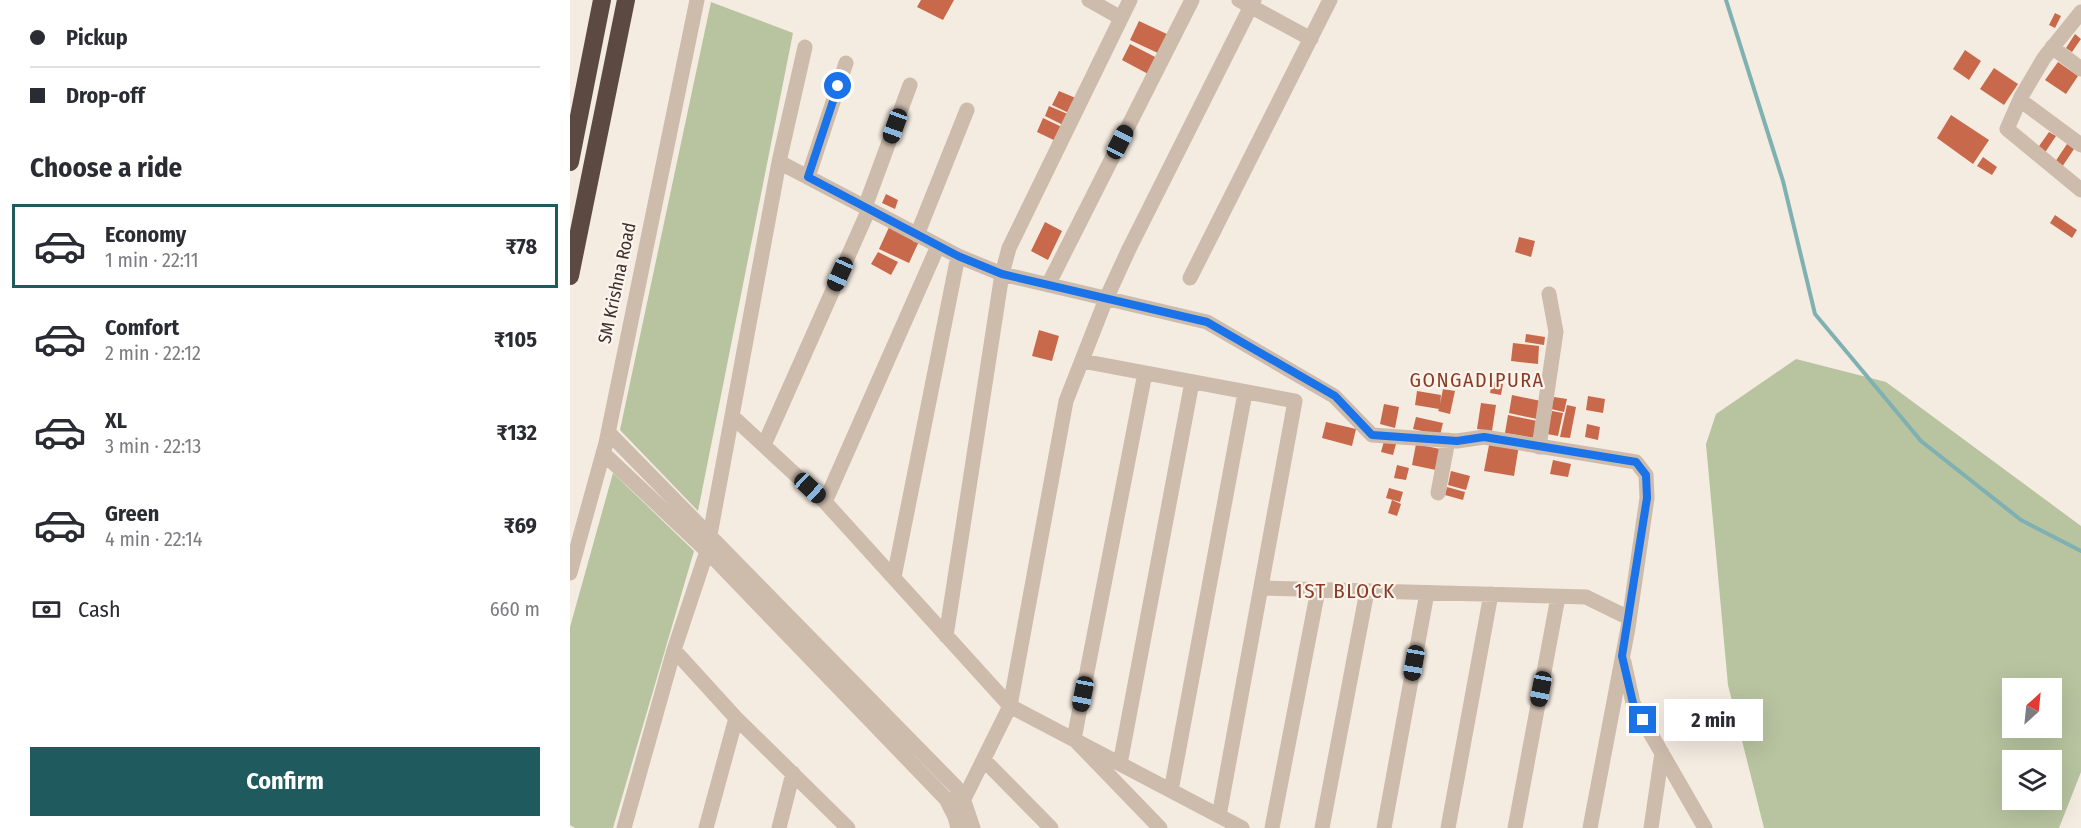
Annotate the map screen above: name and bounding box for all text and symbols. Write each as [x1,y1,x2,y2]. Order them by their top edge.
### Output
text: Pickup [66,24,128,51]
route start [824,72,851,99]
text: Drop-off [66,82,145,109]
car [880,106,910,146]
car [1104,122,1136,162]
text: Choose a ride [30,152,182,184]
icon: car [33,219,87,273]
street label: SM Krishna Road [593,220,641,346]
text: Economy [105,221,186,248]
text: ₹78 [506,233,537,260]
text: 1 min · 22:11 [105,248,198,272]
car [824,254,856,294]
icon: car [33,312,87,366]
text: Comfort [105,314,179,341]
text: ₹105 [494,326,537,353]
text: 2 min · 22:12 [105,341,201,365]
district label: GONGADIPURA [1409,368,1545,392]
icon: car [33,405,87,459]
text: XL [105,407,127,434]
text: ₹132 [497,419,537,446]
text: 3 min · 22:13 [105,434,201,458]
car [791,469,829,507]
icon: car [33,498,87,552]
text: Green [105,500,159,527]
text: ₹69 [504,512,537,539]
text: 4 min · 22:14 [105,527,203,551]
district label: 1ST BLOCK [1294,578,1396,604]
icon: cash [30,593,63,626]
text: Cash [78,596,121,623]
text: 660 m [490,597,540,621]
car [1402,644,1426,682]
car [1529,670,1553,708]
car [1071,675,1095,713]
north arrow [2002,678,2062,738]
map controls [2002,678,2062,810]
callout: 2 min [1664,699,1763,741]
route end [1629,706,1656,733]
text: 2 min [1691,708,1736,732]
button: Confirm [30,747,540,816]
button: layers [2002,750,2062,810]

